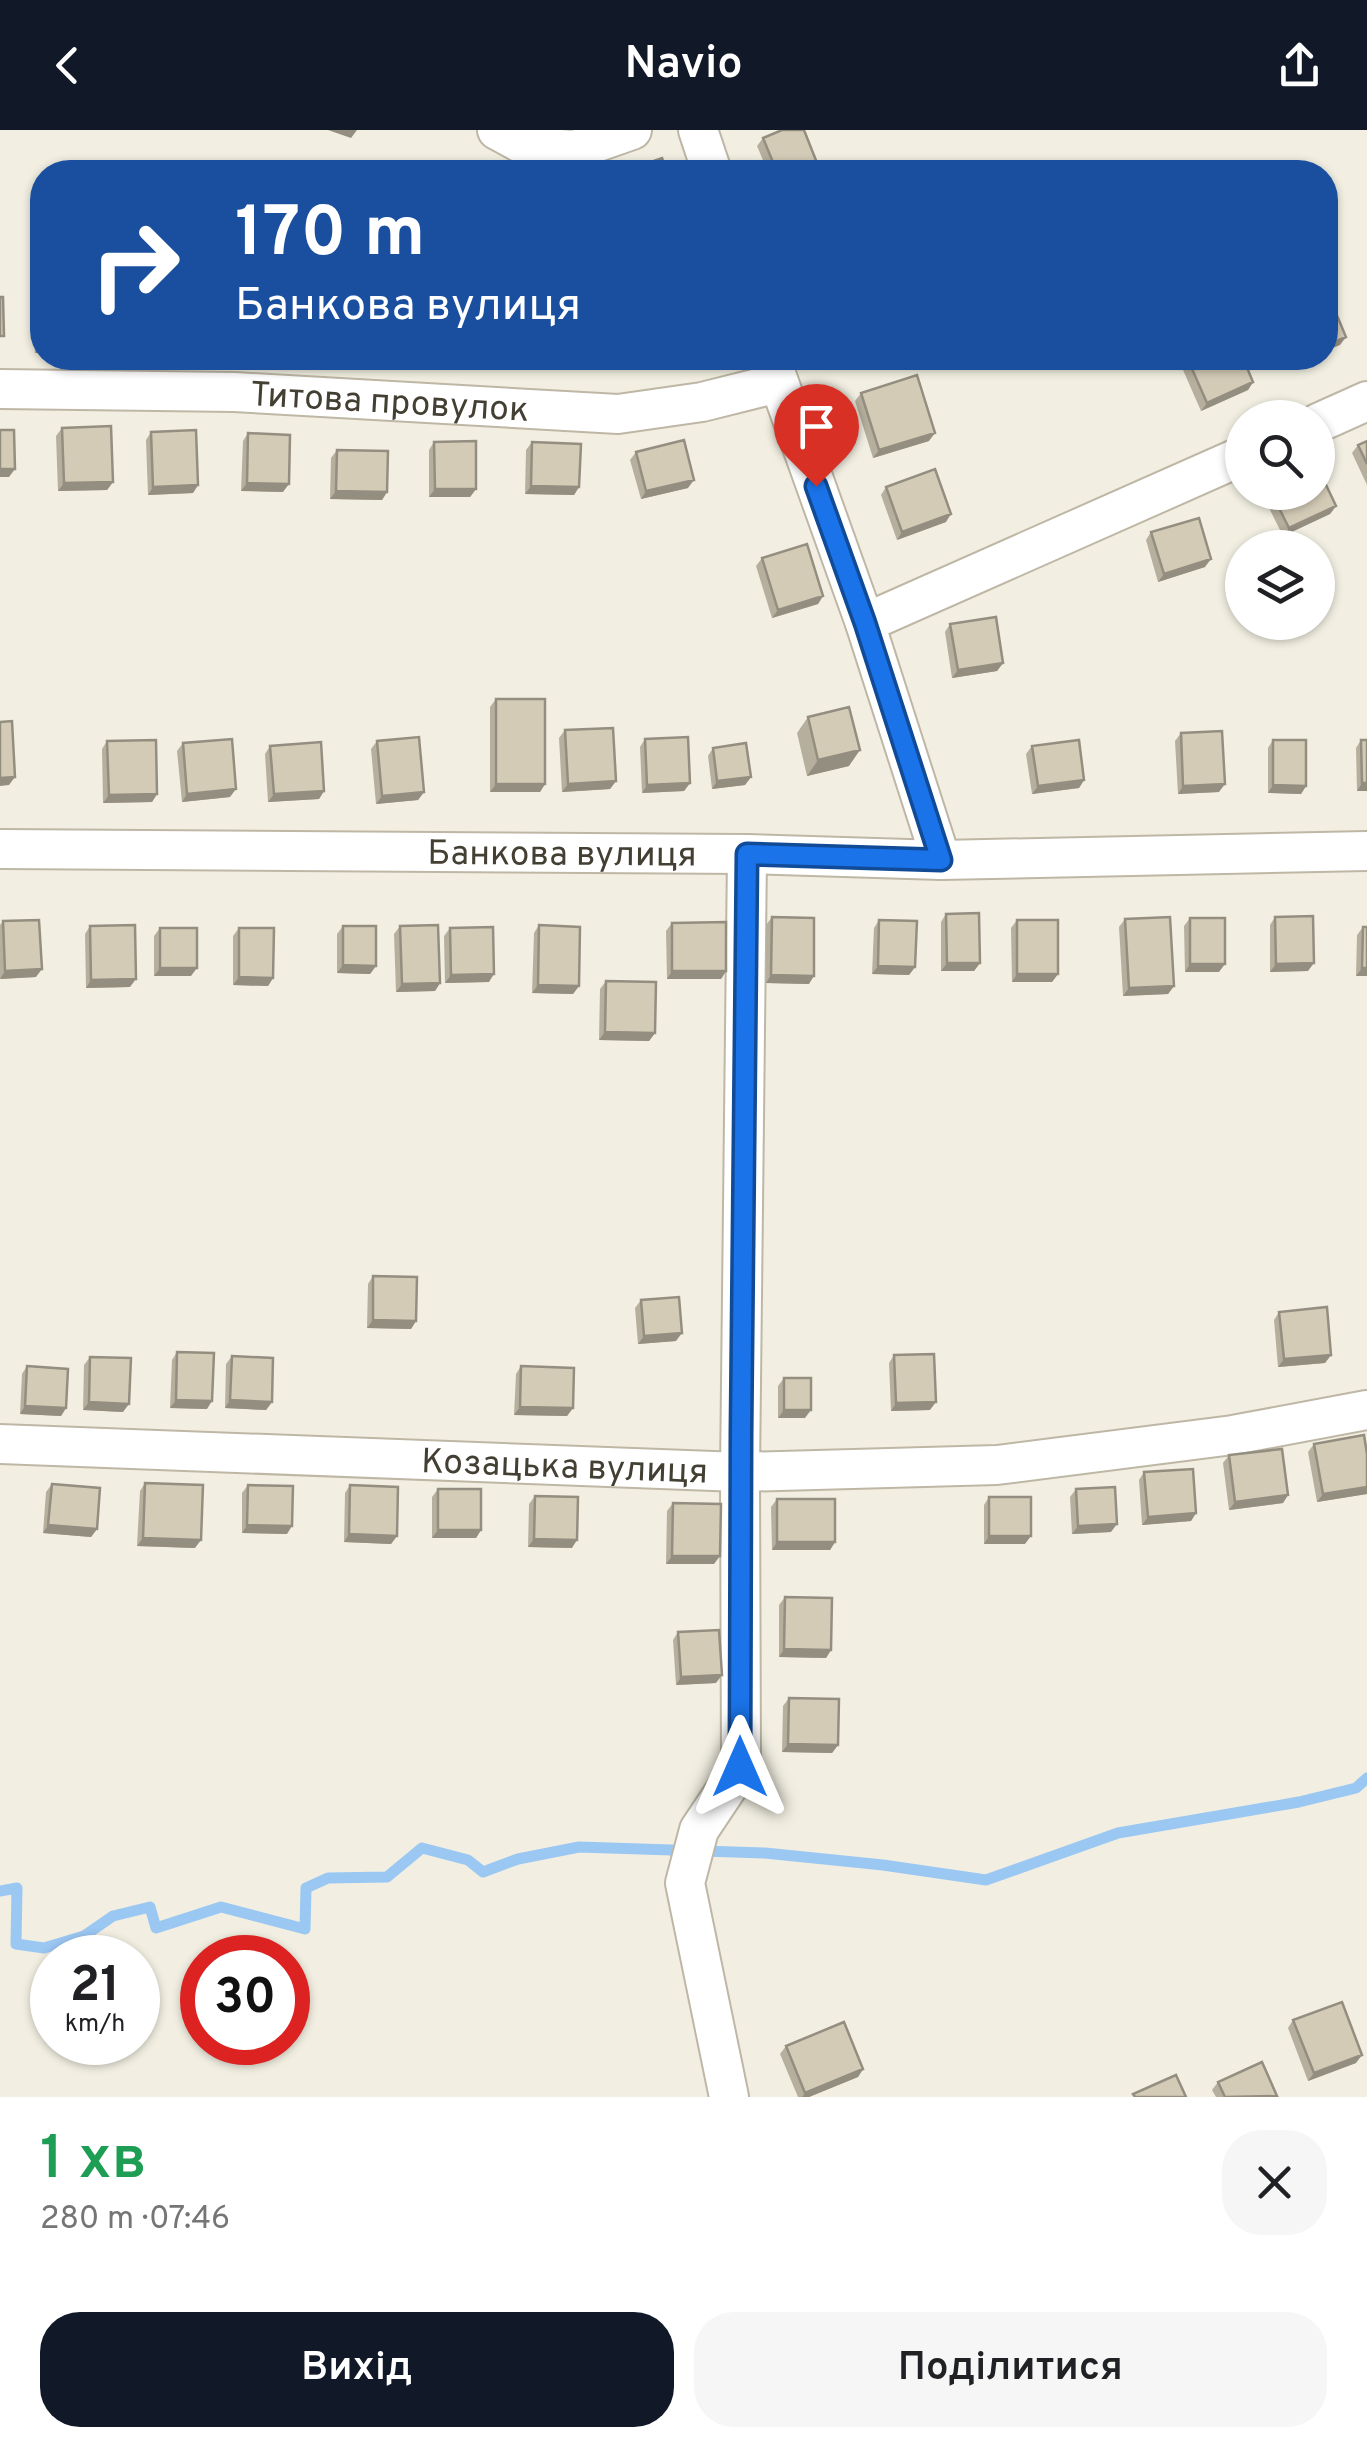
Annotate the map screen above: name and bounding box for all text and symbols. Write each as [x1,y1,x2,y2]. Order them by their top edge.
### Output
text: Navio [624,37,743,94]
icon: back [40,38,95,93]
icon: share [1272,38,1327,93]
text: 170 m [235,192,425,281]
icon: right [70,200,200,330]
text: Банкова вулиця [235,279,581,336]
street label: Титова провулок [249,374,530,434]
pin [774,384,859,487]
icon: arrive [789,399,844,454]
map controls [1225,400,1335,640]
button: search [1225,400,1335,510]
button: layers [1225,530,1335,640]
street label: Банкова вулиця [427,833,697,879]
street label: Козацька вулиця [420,1441,709,1496]
position arrow [688,1715,792,1819]
speed limit sign: 30 [180,1935,310,2065]
text: 21 [70,1956,120,2019]
text: km/h [65,2009,125,2041]
text: 1 хв [40,2124,147,2200]
button: close [1222,2130,1327,2235]
text: 280 m · 07:46 [40,2200,230,2240]
button: Вихід [40,2312,674,2427]
button: Поділитися [694,2312,1327,2427]

